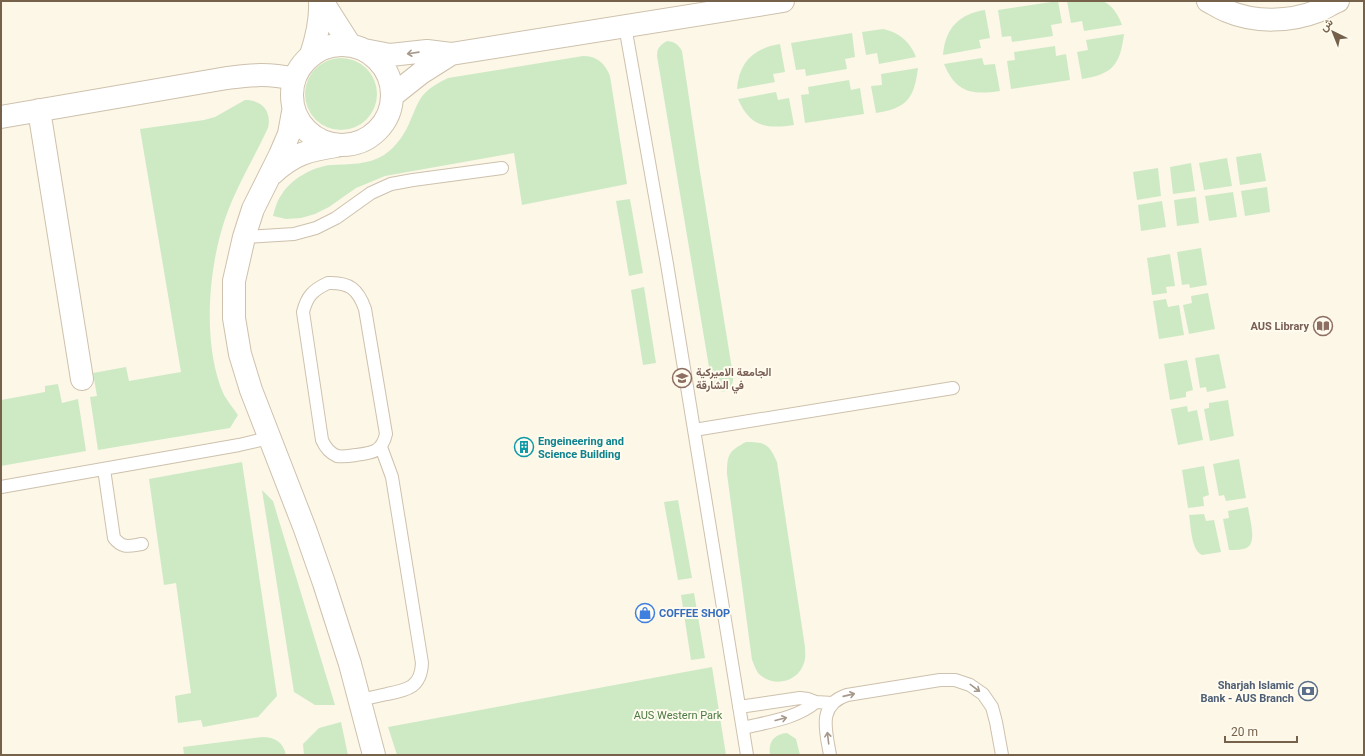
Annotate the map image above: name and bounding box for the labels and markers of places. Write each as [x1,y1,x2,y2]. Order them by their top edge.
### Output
library icon: AUS Library [1312,315,1334,337]
place label: AUS Library [1250,320,1309,333]
place label: الجامعة الاميركية في الشارقة [696,366,772,394]
school or university icon: الجامعة الاميركية في الشارقة [671,367,693,389]
place label: Engeineering and Science Building [538,435,624,461]
building icon: Engeineering and Science Building [513,436,535,458]
shop icon: COFFEE SHOP [634,602,656,624]
place label: COFFEE SHOP [659,607,730,620]
place label: Sharjah Islamic Bank - AUS Branch [1200,679,1294,705]
bank icon: Sharjah Islamic Bank - AUS Branch [1297,680,1319,702]

